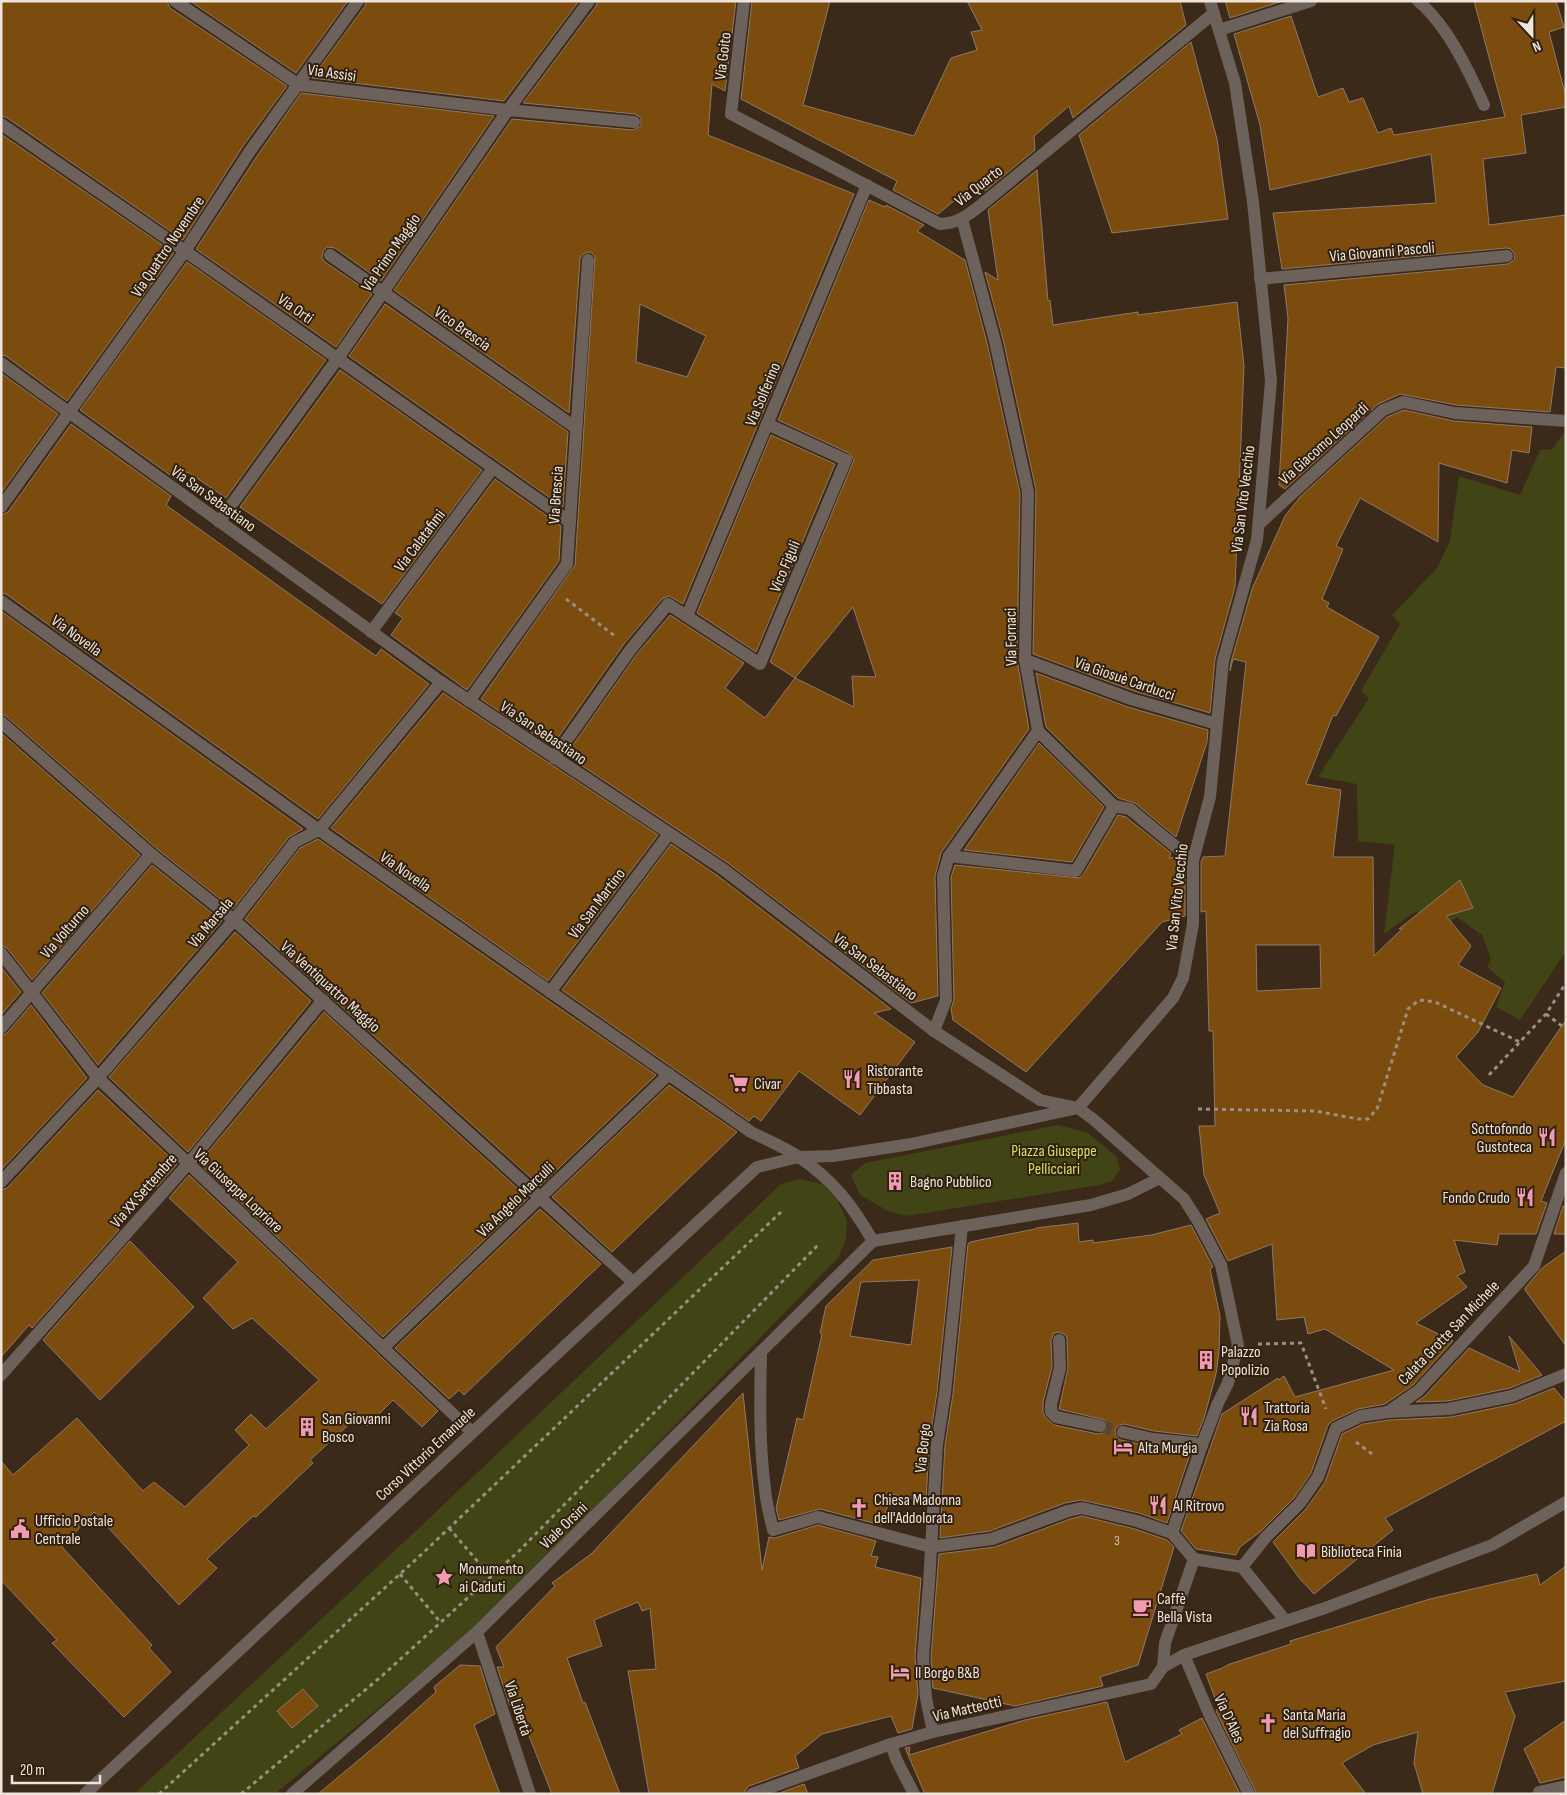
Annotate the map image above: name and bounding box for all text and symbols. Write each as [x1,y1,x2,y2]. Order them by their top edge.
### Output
north arrow [1507,10,1557,60]
street label: Via Goito [711,31,736,81]
text: N [1530,37,1543,56]
street label: Via Assisi [306,61,357,86]
street label: Via Quarto [951,162,1007,211]
street label: Via Quattro Novembre [127,193,209,301]
street label: Via Primo Maggio [357,210,425,295]
street label: Via Giovanni Pascoli [1329,238,1435,267]
street label: Via Orti [274,290,317,328]
street label: Vico Brescia [430,303,494,356]
street label: Via Solferino [742,360,785,429]
street label: Via Giacomo Leopardi [1275,399,1373,489]
street label: Via San Vito Vecchio [1227,445,1259,554]
street label: Via San Sebastiano [167,462,259,536]
street label: Via Brescia [545,465,568,525]
street label: Via Calatafimi [391,506,450,576]
street label: Vico Figuli [766,538,805,595]
street label: Via Fornaci [1001,608,1022,666]
street label: Via Novella [47,611,105,661]
street label: Via Giosuè Carducci [1072,653,1177,705]
street label: Via San Sebastiano [496,697,590,769]
street label: Via San Vito Vecchio [1162,843,1193,952]
street label: Via Novella [376,848,434,897]
street label: Via San Martino [565,865,630,943]
street label: Via Marsala [185,894,238,952]
street label: Via Volturno [37,901,94,963]
street label: Via San Sebastiano [829,929,921,1005]
street label: Via Ventiquattro Maggio [276,937,384,1037]
place label: Ristorante Tibbasta [867,1062,923,1099]
restaurant icon: Ristorante Tibbasta [841,1068,863,1090]
supermarket icon: Civar [728,1072,750,1094]
place label: Civar [754,1075,782,1094]
place label: Sottofondo Gustoteca [1471,1120,1532,1157]
restaurant icon: Sottofondo Gustoteca [1536,1126,1558,1148]
park label: Piazza Giuseppe Pellicciari [1011,1142,1097,1179]
street label: Via Giuseppe Lopriore [189,1145,286,1237]
street label: Via XX Settembre [107,1150,182,1232]
street label: Via Angelo Marculli [473,1158,559,1242]
building icon: Bagno Pubblico [884,1170,906,1192]
place label: Bagno Pubblico [910,1173,992,1192]
restaurant icon: Fondo Crudo [1514,1186,1536,1208]
place label: Fondo Crudo [1443,1189,1510,1208]
street label: Calata Grotte San Michele [1394,1277,1504,1389]
place label: Palazzo Popolizio [1221,1343,1269,1380]
building icon: Palazzo Popolizio [1195,1349,1217,1371]
place label: Trattoria Zia Rosa [1264,1399,1310,1436]
street label: Corso Vittorio Emanuele [372,1403,480,1505]
restaurant icon: Trattoria Zia Rosa [1238,1405,1260,1427]
place label: San Giovanni Bosco [322,1410,391,1447]
building icon: San Giovanni Bosco [296,1416,318,1438]
street label: Via Borgo [911,1422,936,1474]
hotel icon: Alta Murgia [1112,1436,1134,1458]
place label: Alta Murgia [1137,1439,1197,1458]
place label: Chiesa Madonna dell'Addolorata [874,1491,961,1528]
restaurant icon: Al Ritrovo [1147,1494,1169,1516]
church icon: Chiesa Madonna dell'Addolorata [848,1497,870,1519]
place label: Al Ritrovo [1172,1497,1224,1516]
street label: Viale Orsini [536,1499,592,1553]
place label: Ufficio Postale Centrale [35,1512,113,1549]
public building icon: Ufficio Postale Centrale [9,1518,31,1540]
house number: 3 [1114,1532,1120,1549]
library icon: Biblioteca Finia [1295,1540,1317,1562]
place label: Biblioteca Finia [1321,1543,1402,1562]
place label: Monumento ai Caduti [459,1560,524,1597]
place icon: Monumento ai Caduti [433,1566,455,1588]
place label: Caffè Bella Vista [1157,1590,1212,1627]
cafe icon: Caffè Bella Vista [1131,1596,1153,1618]
hotel icon: Il Borgo B&B [889,1661,911,1683]
place label: Il Borgo B&B [915,1664,980,1683]
street label: Via Libertà [500,1679,535,1738]
street label: Via D'Ales [1209,1691,1248,1746]
street label: Via Matteotti [931,1692,1004,1727]
place label: Santa Maria del Suffragio [1283,1706,1351,1743]
church icon: Santa Maria del Suffragio [1257,1712,1279,1734]
scale bar [12,1752,100,1784]
text: 20 m [20,1761,45,1780]

